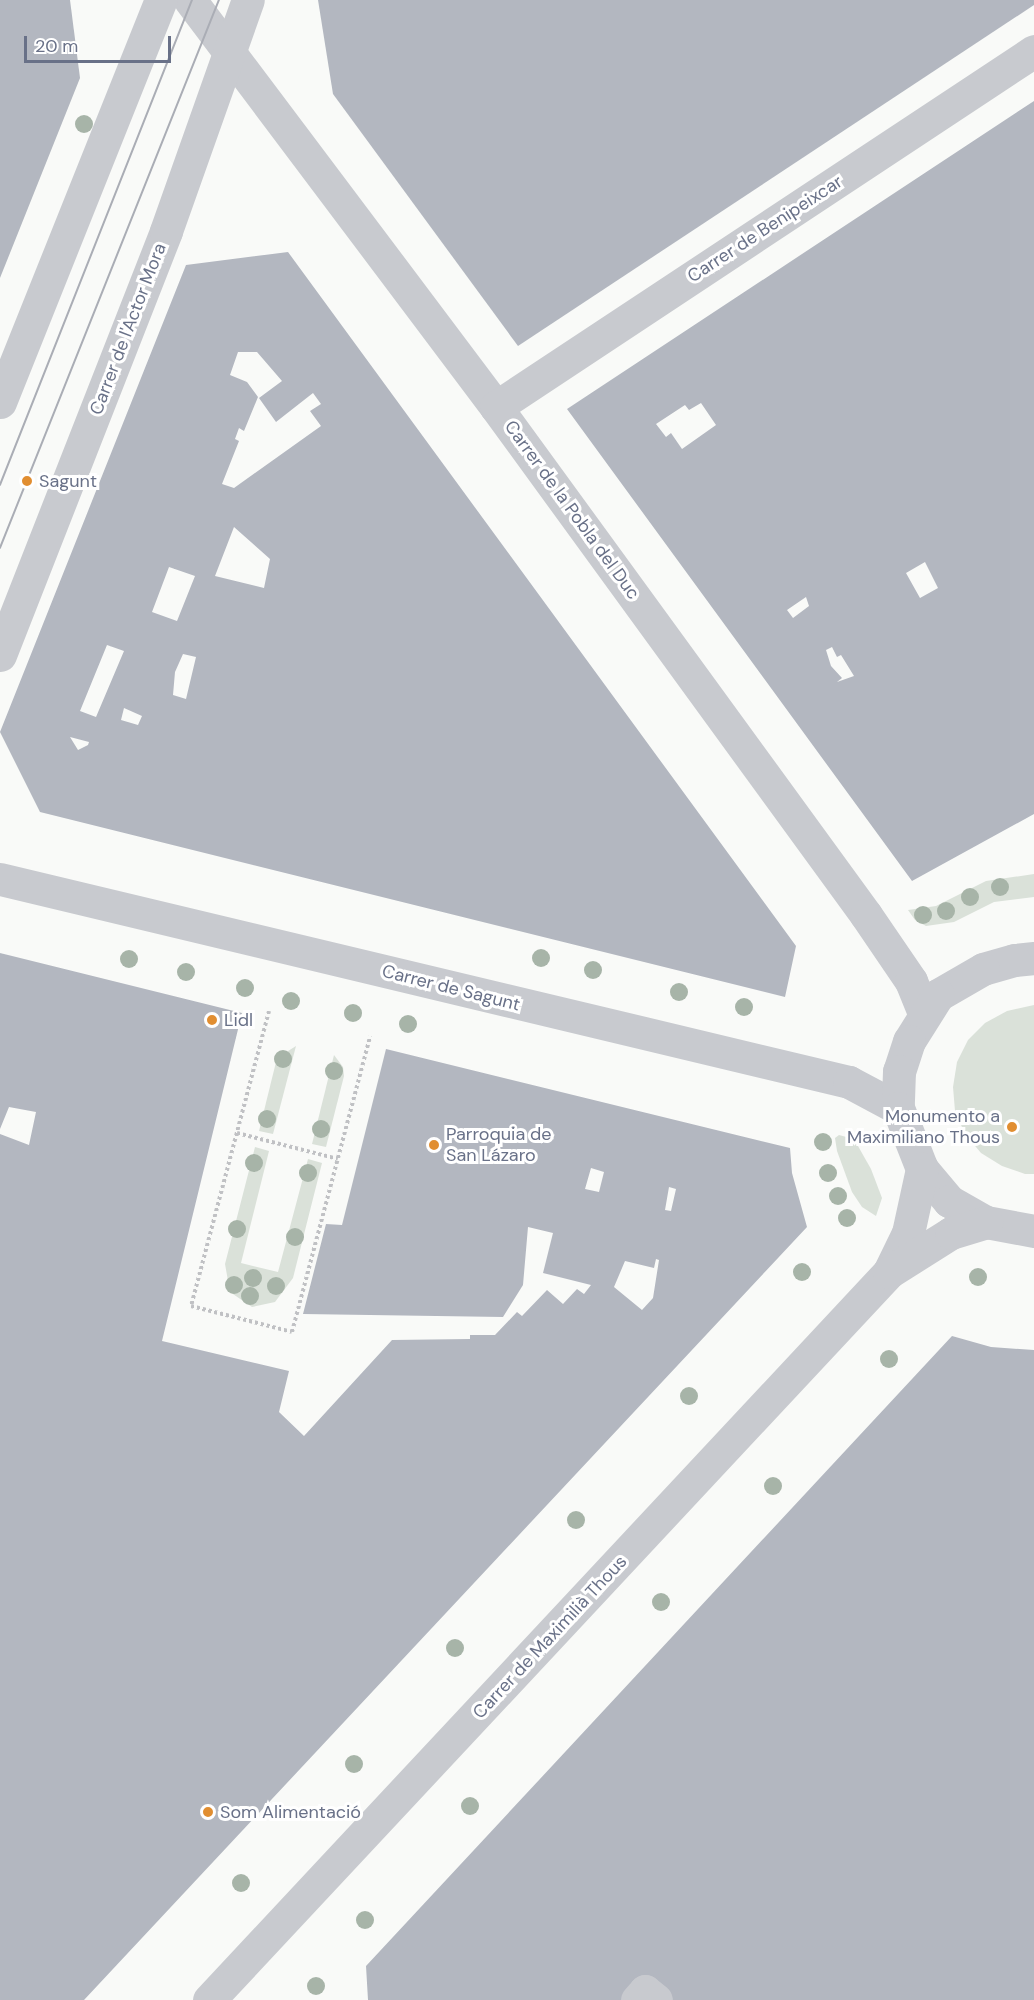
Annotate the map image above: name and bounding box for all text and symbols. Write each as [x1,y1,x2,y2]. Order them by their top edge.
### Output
scale bar [27,24,174,62]
text: 20 m [35,34,78,58]
street label: Carrer de Benipeixcar [683,171,847,287]
street label: Carrer de l'Actor Mora [85,240,171,418]
street label: Carrer de la Pobla del Duc [500,416,644,604]
place label: Sagunt [39,470,97,492]
marker: Sagunt [20,474,34,488]
street label: Carrer de Sagunt [380,960,522,1016]
place label: Lidl [224,1009,253,1031]
marker: Lidl [205,1013,219,1027]
place label: Monumento a Maximiliano Thous [847,1106,1000,1148]
marker: Monumento a Maximiliano Thous [1005,1120,1019,1134]
place label: Parroquia de San Lázaro [446,1124,551,1166]
marker: Parroquia de San Lázaro [427,1138,441,1152]
street label: Carrer de Maximilià Thous [469,1551,631,1723]
place label: Som Alimentació [220,1801,361,1823]
marker: Som Alimentació [201,1805,215,1819]

